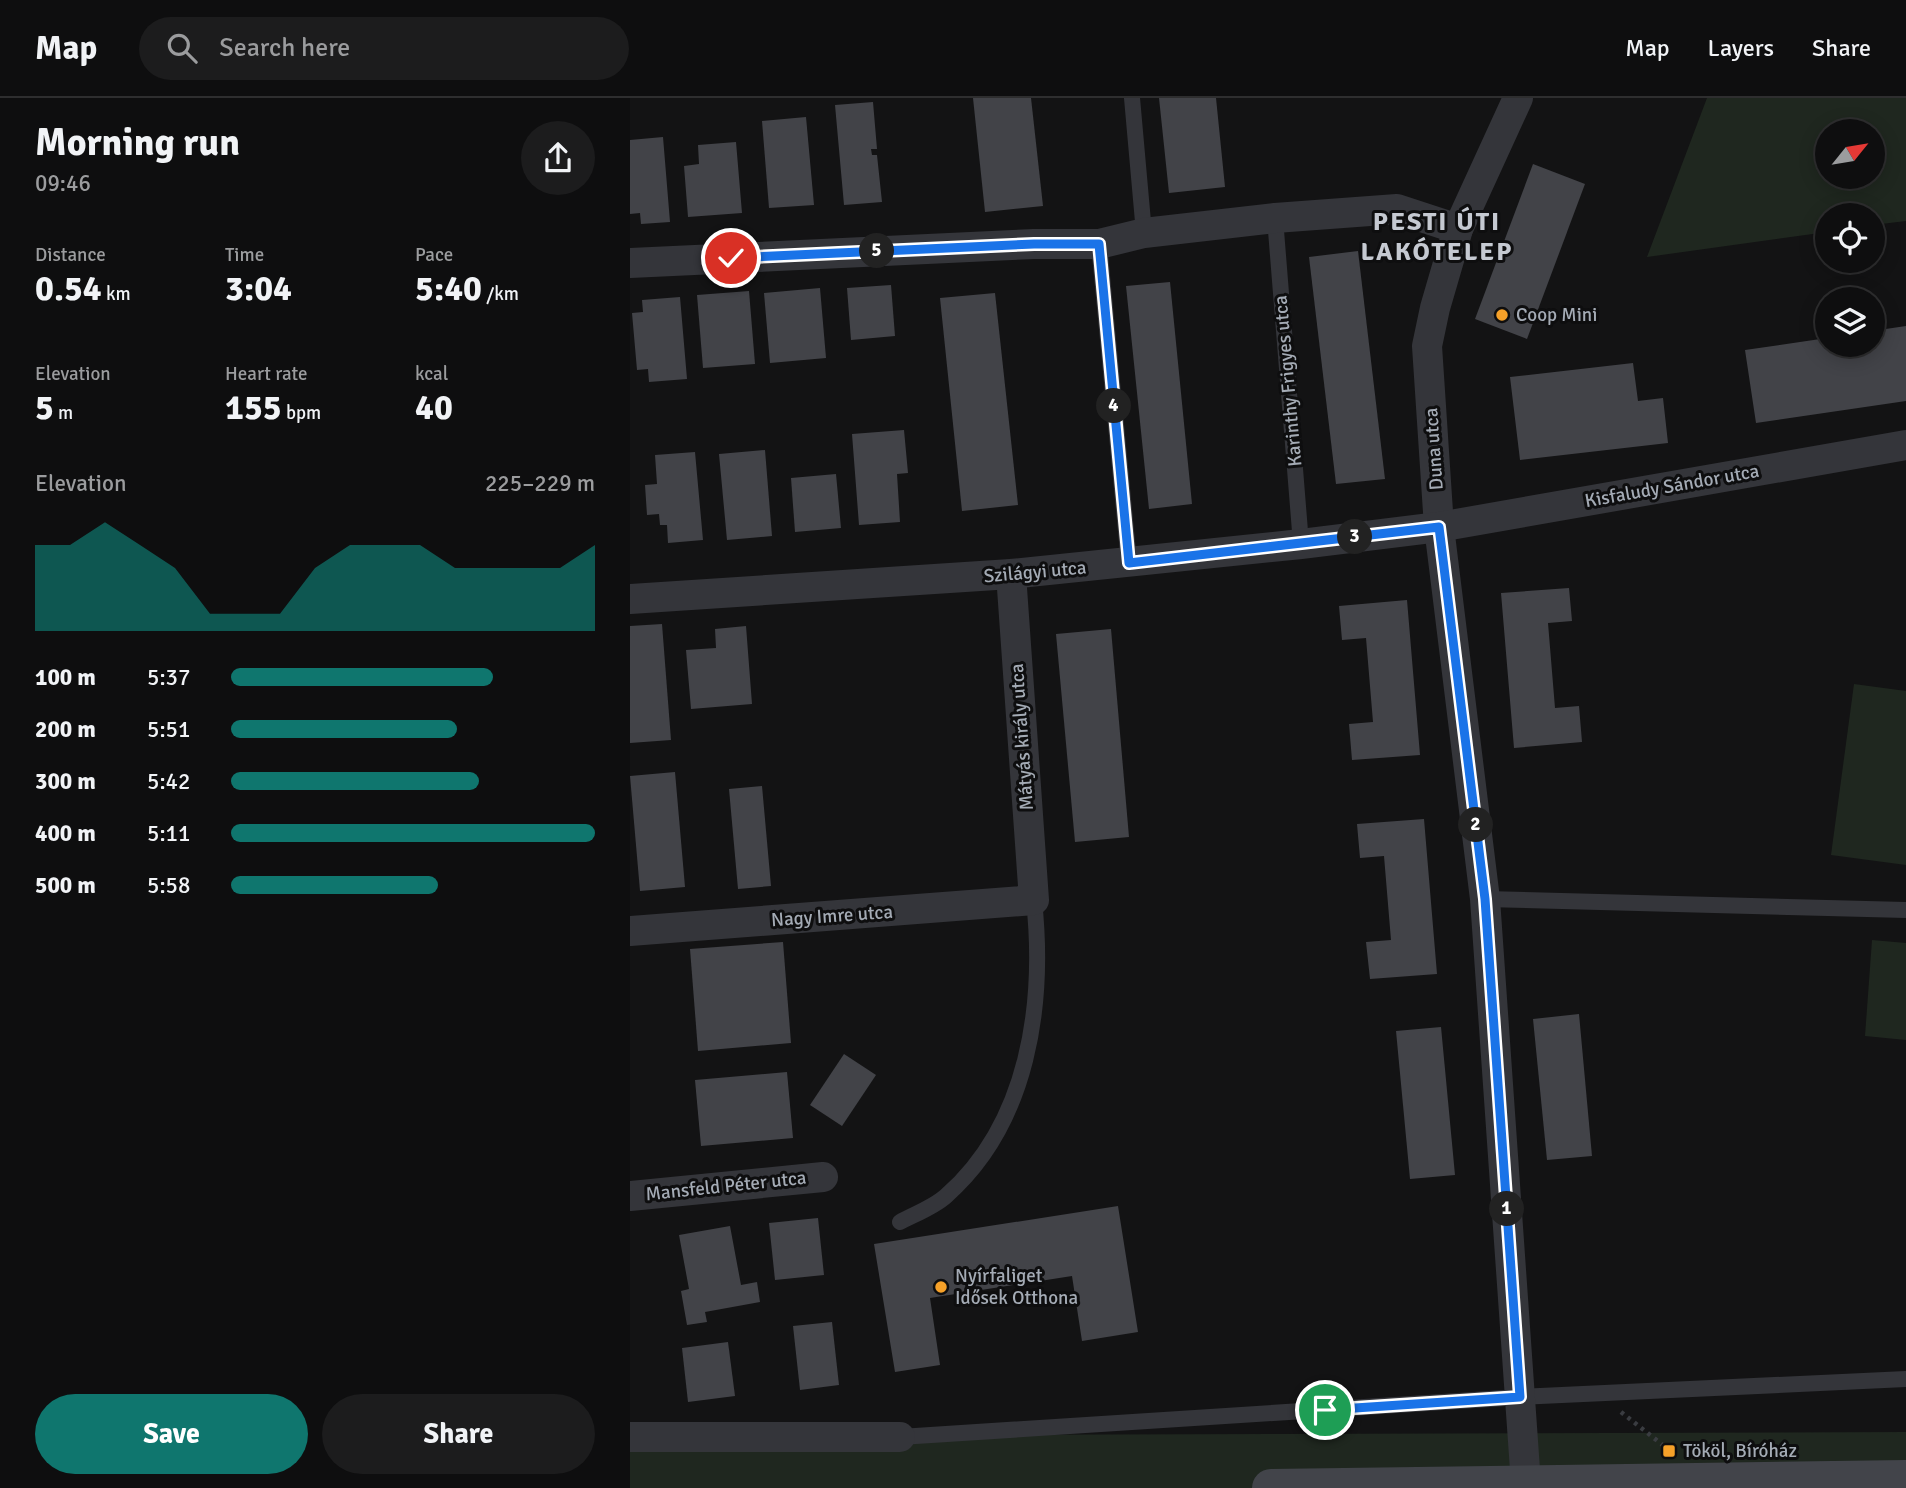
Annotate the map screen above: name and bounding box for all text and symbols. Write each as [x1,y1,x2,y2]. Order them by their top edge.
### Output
search box [139,17,629,80]
text: Map [35,28,97,69]
icon: search [163,29,201,67]
text: Search here [219,32,350,64]
text: Map [1625,33,1670,63]
text: Layers [1708,33,1774,63]
text: Share [1812,33,1871,63]
text: Morning run [35,119,240,166]
north arrow [1815,119,1885,189]
map controls [1815,119,1885,357]
button: share [521,121,595,195]
text: 09:46 [35,169,91,198]
button: locate [1815,203,1885,273]
district label: PESTI ÚTI LAKÓTELEP [1361,206,1513,268]
pin [701,228,761,288]
pin: 5 [860,234,894,268]
text: 5 [871,238,882,262]
icon: check [712,239,750,277]
text: Distance [35,243,106,267]
text: Time [225,243,264,267]
text: Pace [415,243,453,267]
text: 0.54 [35,267,102,310]
text: 3:04 [225,267,292,310]
text: 5:40 [415,267,482,310]
text: km [102,282,131,306]
text: /km [482,282,519,306]
button: layers [1815,287,1885,357]
street label: Karinthy Frigyes utca [1269,294,1307,468]
place label: Coop Mini [1516,303,1597,327]
marker: Coop Mini [1494,307,1510,323]
text: Elevation [35,362,111,386]
text: Heart rate [225,362,307,386]
text: kcal [415,362,448,386]
text: 5 [35,386,54,429]
text: 155 [225,386,282,429]
text: 40 [415,386,453,429]
pin: 4 [1096,388,1132,424]
text: 4 [1108,393,1119,417]
text: m [54,401,73,425]
text: bpm [282,401,321,425]
street label: Duna utca [1419,407,1449,491]
street label: Kisfaludy Sándor utca [1583,459,1761,513]
text: Elevation [35,469,127,498]
text: 225–229 m [485,469,595,498]
pin: 3 [1338,520,1372,555]
text: 3 [1349,524,1360,548]
street label: Szilágyi utca [983,556,1087,588]
text: 100 m [35,663,96,692]
text: 5:37 [147,663,190,692]
street label: Mátyás király utca [1005,663,1039,811]
text: 200 m [35,715,96,744]
text: 5:51 [147,715,190,744]
text: 300 m [35,767,96,796]
text: 5:42 [147,767,190,796]
pin: 2 [1458,808,1494,842]
text: 2 [1470,812,1481,836]
text: 400 m [35,819,96,848]
text: 5:11 [147,819,190,848]
text: 500 m [35,871,96,900]
text: 5:58 [147,871,190,900]
street label: Nagy Imre utca [770,900,894,932]
street label: Mansfeld Péter utca [644,1166,808,1206]
pin: 1 [1490,1192,1524,1226]
text: 1 [1501,1196,1512,1220]
place label: Nyírfaliget Idősek Otthona [955,1264,1078,1310]
marker: Nyírfaliget Idősek Otthona [933,1279,949,1295]
pin [1295,1380,1355,1440]
icon: arrive [1306,1391,1344,1429]
button: Save [35,1394,308,1474]
button: Share [322,1394,595,1474]
place label: Tököl, Bíróház [1683,1439,1797,1463]
marker: Tököl, Bíróház [1661,1443,1677,1459]

